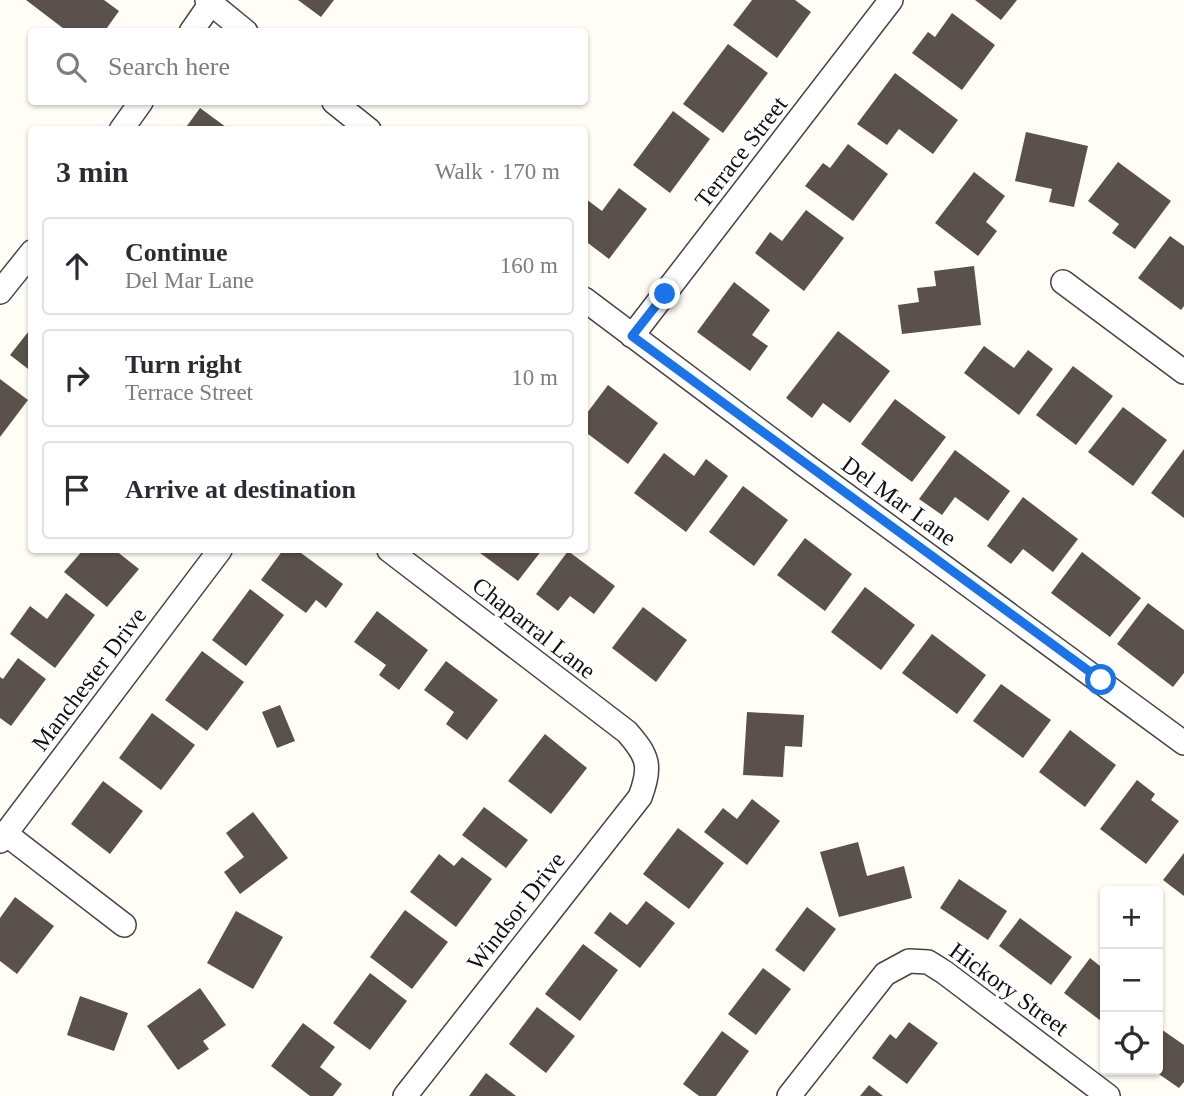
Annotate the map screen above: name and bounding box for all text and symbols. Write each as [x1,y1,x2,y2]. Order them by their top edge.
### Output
search box [28,28,588,105]
icon: search [52,48,90,86]
text: Search here [108,52,230,81]
street label: Terrace Street [690,91,793,213]
text: 3 min [56,155,129,188]
text: Walk · 170 m [435,159,560,184]
text: Continue [125,238,228,267]
icon: ahead [58,247,96,285]
text: 160 m [500,253,558,278]
text: Del Mar Lane [125,268,254,293]
route end [649,278,680,309]
text: Turn right [125,350,242,379]
icon: right [58,359,96,397]
text: 10 m [511,365,558,390]
text: Terrace Street [125,380,253,405]
street label: Del Mar Lane [837,451,961,551]
icon: arrive [58,471,96,509]
text: Arrive at destination [125,475,356,504]
street label: Chaparral Lane [467,572,601,684]
street label: Manchester Drive [27,602,151,756]
route start [1085,664,1116,695]
street label: Windsor Drive [462,847,570,975]
map controls [1100,886,1163,1075]
button: + [1100,886,1163,949]
street label: Hickory Street [944,937,1074,1041]
button: − [1100,949,1163,1012]
button: locate [1100,1012,1163,1075]

